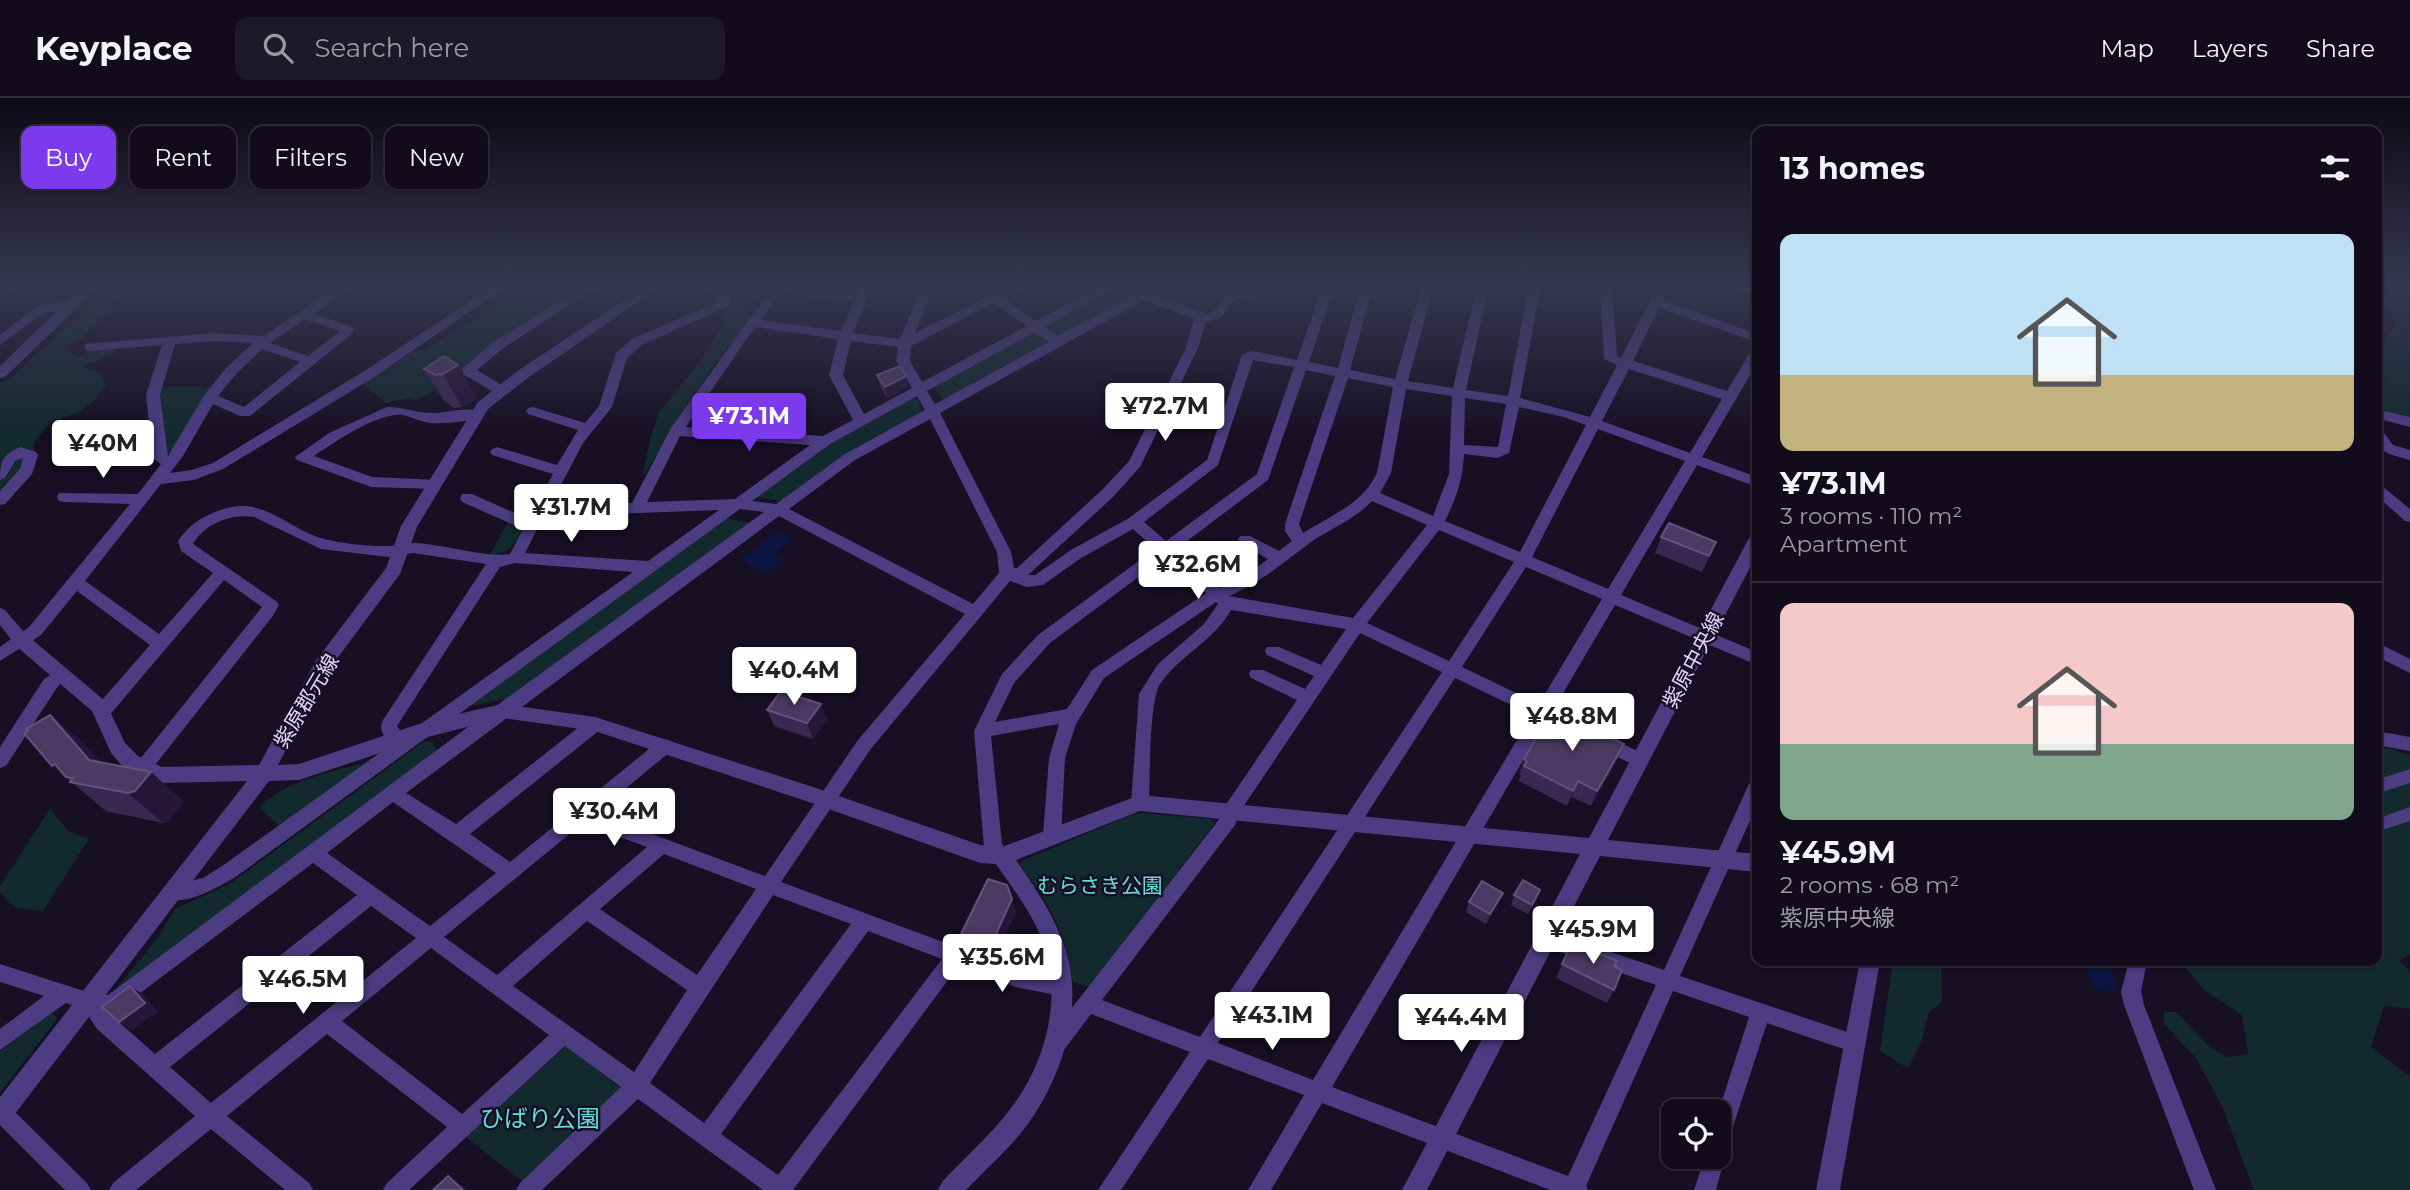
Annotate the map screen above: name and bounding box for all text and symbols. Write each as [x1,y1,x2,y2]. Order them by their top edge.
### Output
search box [235,17,725,80]
text: Keyplace [35,28,193,68]
icon: search [259,29,297,67]
text: Search here [315,32,469,64]
text: Map [2100,34,2154,63]
text: Layers [2192,34,2268,63]
text: Share [2306,34,2375,63]
chip: Buy [21,126,116,189]
chip: Rent [130,126,236,189]
chip: Filters [250,126,371,189]
chip: New [385,126,488,189]
icon: filters [2316,149,2354,187]
text: 13 homes [1780,150,1925,187]
icon: home [2004,279,2130,405]
pin: ¥72.7M [1108,384,1222,443]
text: ¥72.7M [1121,392,1209,420]
pin: ¥73.1M [692,394,806,453]
text: ¥73.1M [708,402,790,430]
pin: ¥40M [62,420,144,480]
text: ¥40M [68,429,138,457]
text: ¥73.1M [1780,465,1887,502]
pin: ¥31.7M [514,484,628,544]
text: ¥31.7M [530,493,612,521]
text: 3 rooms · 110 m² [1780,502,1962,530]
text: Apartment [1780,530,1908,558]
pin: ¥32.6M [1141,542,1255,601]
text: ¥32.6M [1155,550,1241,578]
street label: 紫原中央線 [1657,608,1729,712]
pin: ¥40.4M [737,648,851,707]
icon: home [2004,648,2130,774]
street label: 紫原郡元線 [268,650,344,752]
text: ¥40.4M [748,656,840,684]
pin: ¥48.8M [1515,694,1629,753]
text: ¥48.8M [1526,702,1618,730]
pin: ¥30.4M [557,788,671,848]
text: ¥30.4M [569,797,659,825]
text: ¥45.9M [1780,834,1896,871]
text: 2 rooms · 68 m² [1780,871,1959,899]
park label: むらさき公園 [1037,873,1163,898]
text: 紫原中央線 [1780,904,1895,932]
pin: ¥45.9M [1536,906,1650,966]
text: ¥45.9M [1549,915,1637,943]
pin: ¥35.6M [945,934,1059,994]
text: ¥35.6M [959,943,1045,971]
pin: ¥46.5M [246,956,360,1016]
text: ¥46.5M [258,965,348,993]
pin: ¥43.1M [1215,992,1329,1052]
pin: ¥44.4M [1404,995,1518,1054]
text: ¥43.1M [1231,1001,1313,1029]
text: ¥44.4M [1415,1003,1507,1031]
map controls [1661,1099,1731,1169]
button: locate [1661,1099,1731,1169]
park label: ひばり公園 [480,1104,600,1133]

